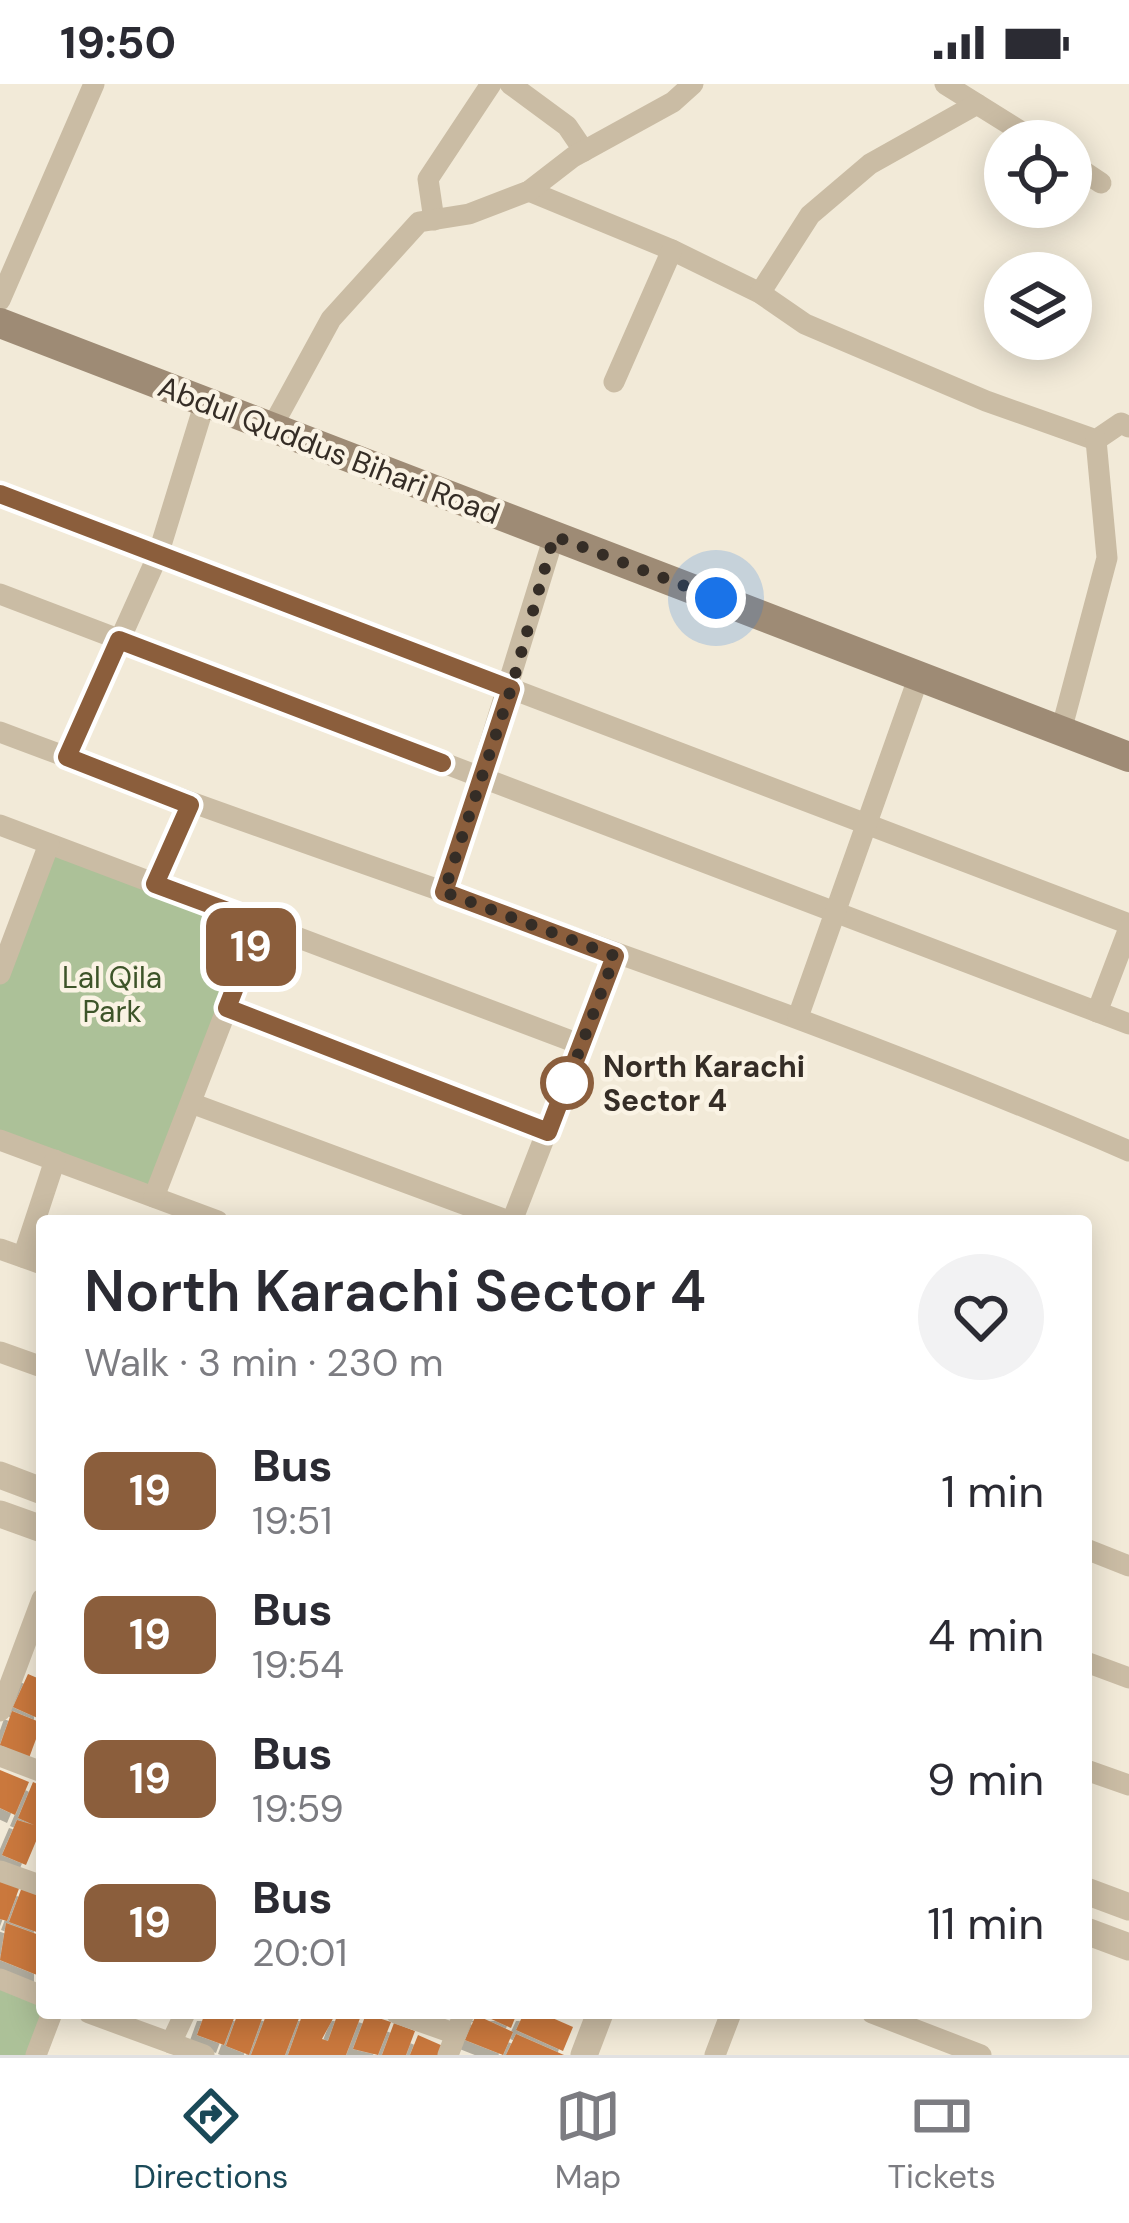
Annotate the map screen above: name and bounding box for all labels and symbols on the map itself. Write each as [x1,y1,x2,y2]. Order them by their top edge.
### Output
street label: Abdul Quddus Bihari Road [153,367,505,533]
your location [686,568,746,628]
line badge: 19 [197,908,305,986]
park label: Lal Qila Park [62,958,162,1031]
place label: North Karachi Sector 4 [603,1047,805,1120]
marker: North Karachi Sector 4 [542,1058,592,1108]

